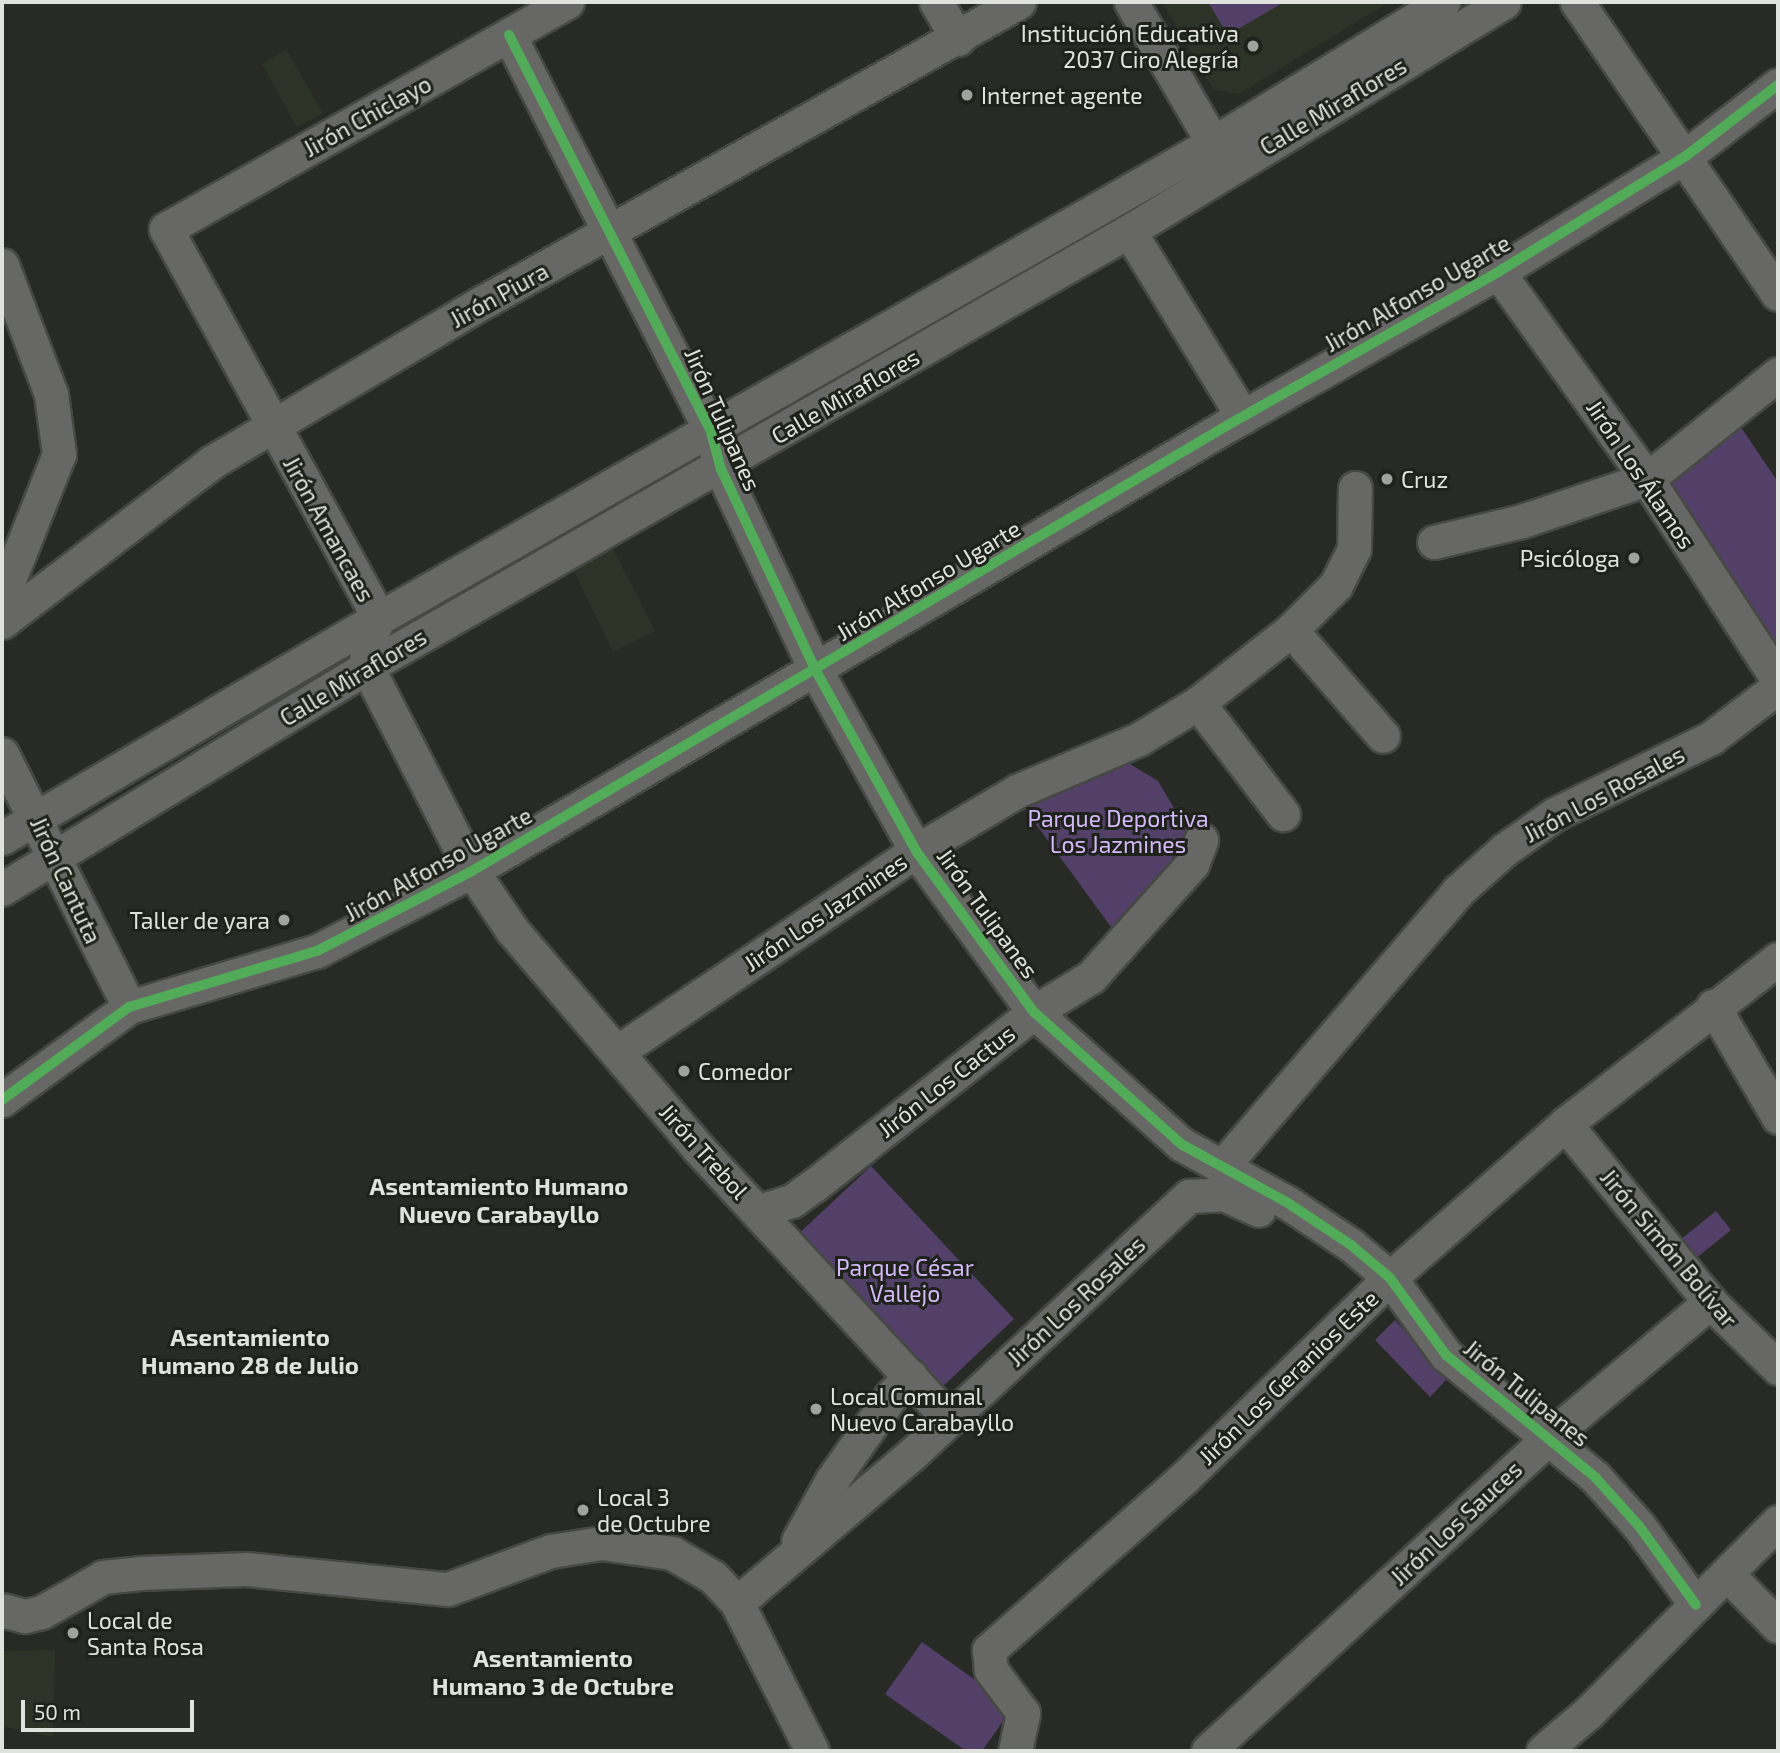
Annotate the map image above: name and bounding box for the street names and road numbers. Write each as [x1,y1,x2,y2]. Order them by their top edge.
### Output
street label: Calle Miraflores [1255,51,1411,161]
street label: Jirón Chiclayo [298,70,436,162]
street label: Jirón Alfonso Ugarte [1319,228,1515,358]
street label: Jirón Piura [445,257,553,333]
street label: Jirón Tulipanes [679,343,767,495]
street label: Calle Miraflores [766,343,924,449]
street label: Jirón Los Álamos [1581,394,1701,554]
street label: Jirón Amancaes [278,451,380,607]
street label: Jirón Alfonso Ugarte [831,514,1025,646]
street label: Calle Miraflores [275,622,431,732]
street label: Jirón Los Rosales [1519,740,1689,848]
street label: Jirón Alfonso Ugarte [339,801,537,927]
street label: Jirón Cantuta [25,812,107,948]
street label: Jirón Tulipanes [931,842,1045,984]
street label: Jirón Los Jazmines [738,847,912,977]
street label: Jirón Los Cactus [872,1019,1020,1143]
street label: Jirón Trebol [654,1097,754,1205]
street label: Jirón Simón Bolívar [1595,1163,1743,1333]
street label: Jirón Los Rosales [1001,1230,1151,1372]
street label: Jirón Los Geranios Este [1192,1284,1384,1470]
street label: Jirón Tulipanes [1458,1334,1596,1452]
street label: Jirón Los Sauces [1385,1455,1527,1591]

